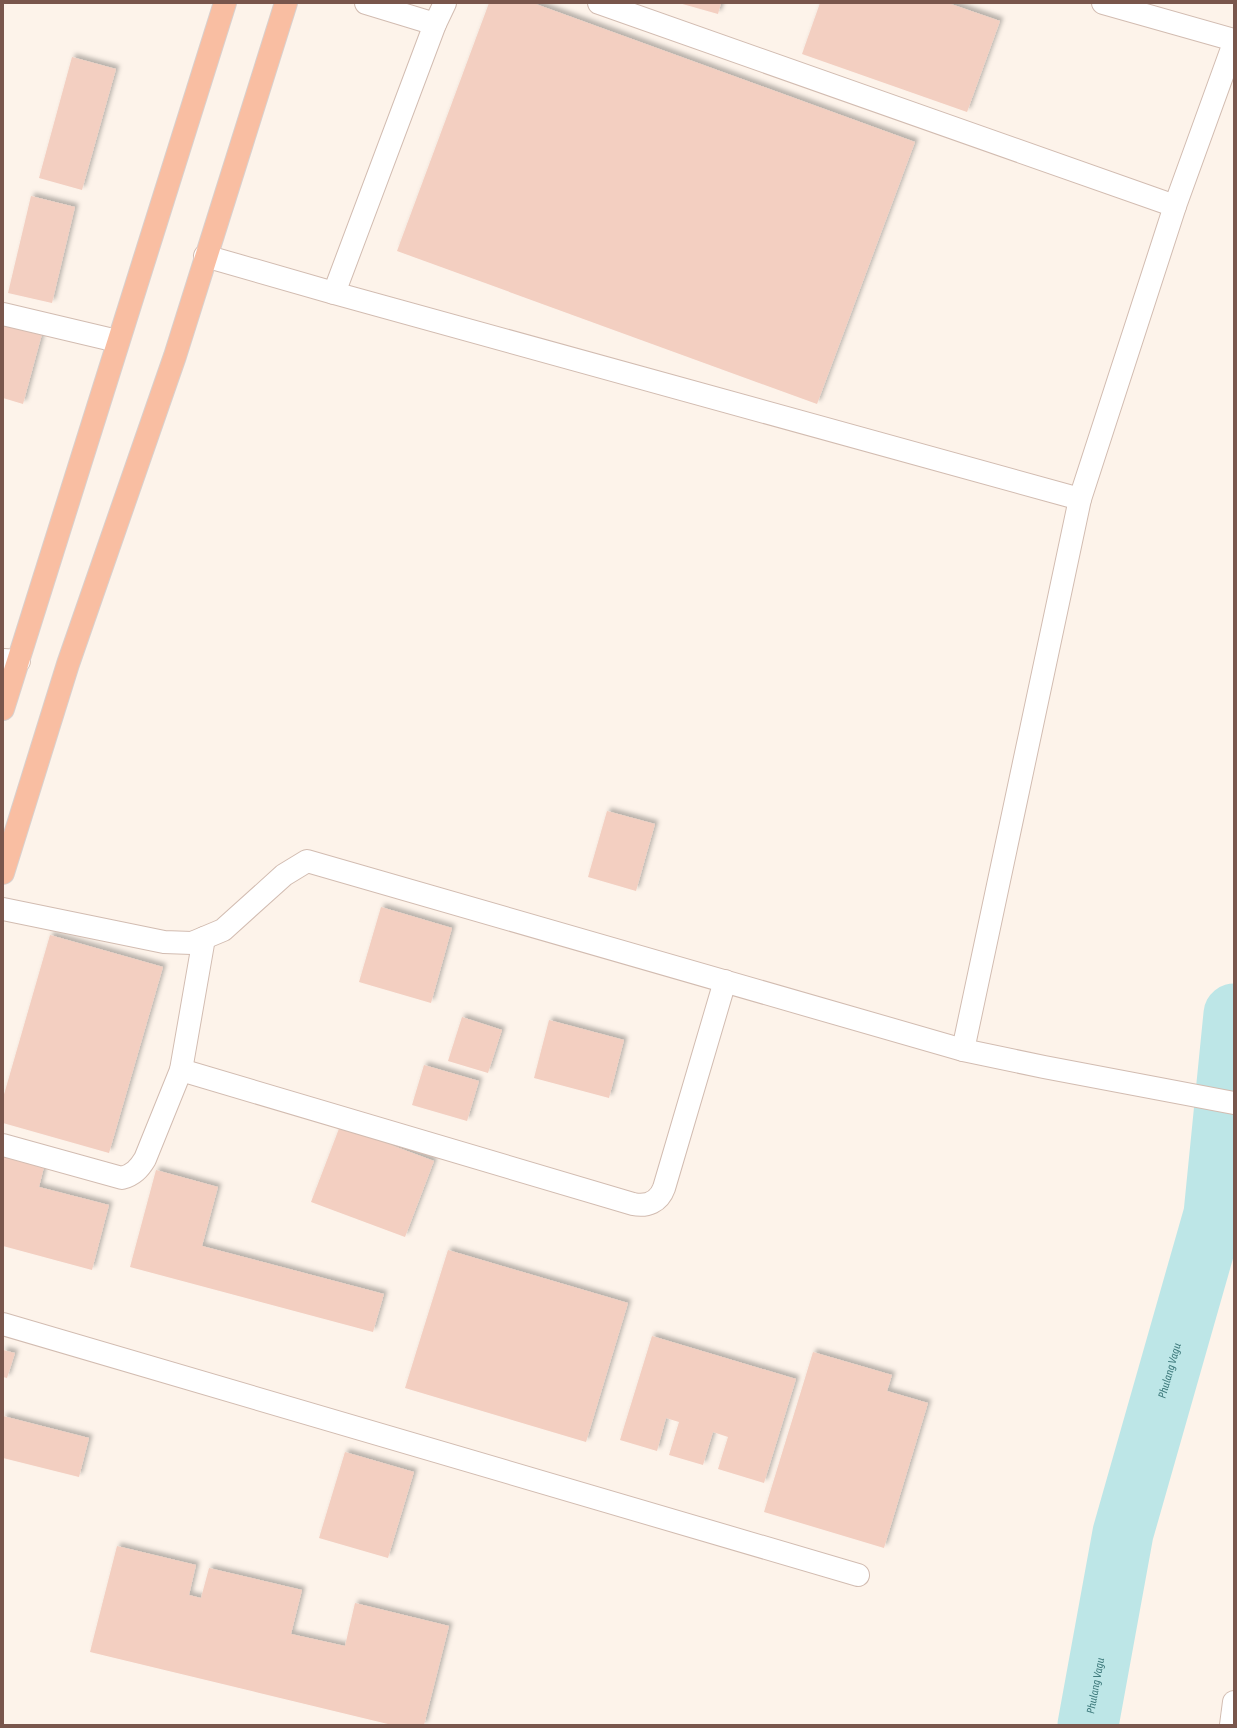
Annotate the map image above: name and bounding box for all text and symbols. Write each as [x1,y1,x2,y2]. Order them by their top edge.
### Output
water label: Phulang Vagu [1156,1341,1183,1400]
water label: Phulang Vagu [1084,1656,1106,1715]

